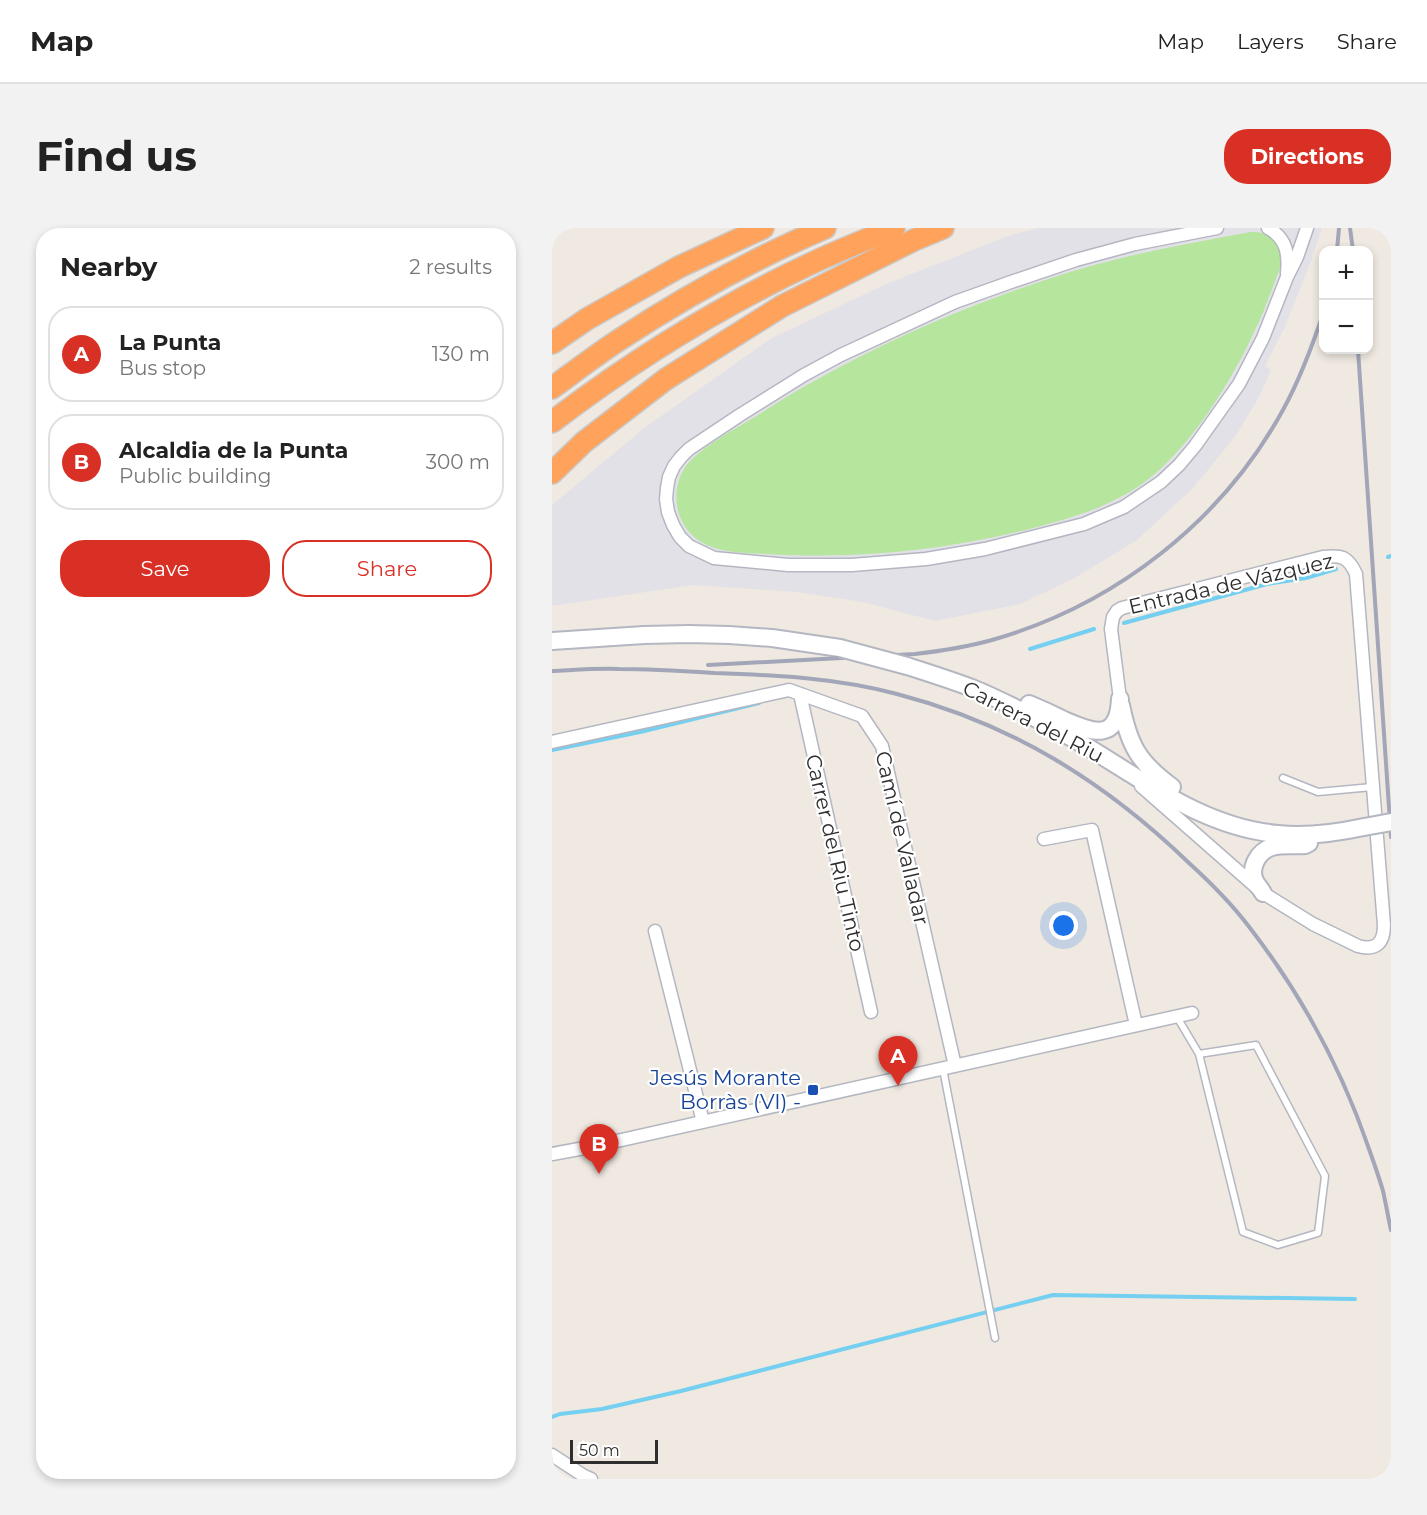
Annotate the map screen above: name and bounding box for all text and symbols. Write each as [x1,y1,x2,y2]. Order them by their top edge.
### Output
text: Map [30,24,93,58]
text: Map [1157,29,1204,54]
text: Layers [1237,29,1304,54]
text: Share [1337,29,1397,54]
button: Directions [1224,129,1391,184]
text: Find us [36,130,197,182]
map controls [1319,246,1373,354]
button: + [1319,246,1373,300]
text: Nearby [60,251,157,283]
text: 2 results [409,255,492,279]
button: − [1319,300,1373,354]
text: La Punta [119,329,221,356]
text: A [74,342,89,366]
text: 130 m [432,342,490,366]
text: Bus stop [119,356,206,380]
text: Alcaldia de la Punta [119,437,348,464]
text: B [74,450,89,474]
text: 300 m [426,450,490,474]
text: Public building [119,464,272,488]
button: Save [60,540,270,597]
button: Share [282,540,492,597]
street label: Entrada de Vázquez [1126,548,1336,619]
street label: Carrera del Riu [959,675,1108,768]
street label: Camí de Valladar [870,749,935,927]
street label: Carrer del Riu Tinto [801,752,870,954]
your location [1049,911,1078,940]
pin: A [878,1036,918,1086]
place label: Jesús Morante Borràs (VI) - [648,1065,801,1114]
marker: Jesús Morante Borràs (VI) - [806,1083,820,1097]
pin: B [580,1124,618,1174]
scale bar [570,1437,658,1464]
text: 50 m [579,1441,620,1460]

